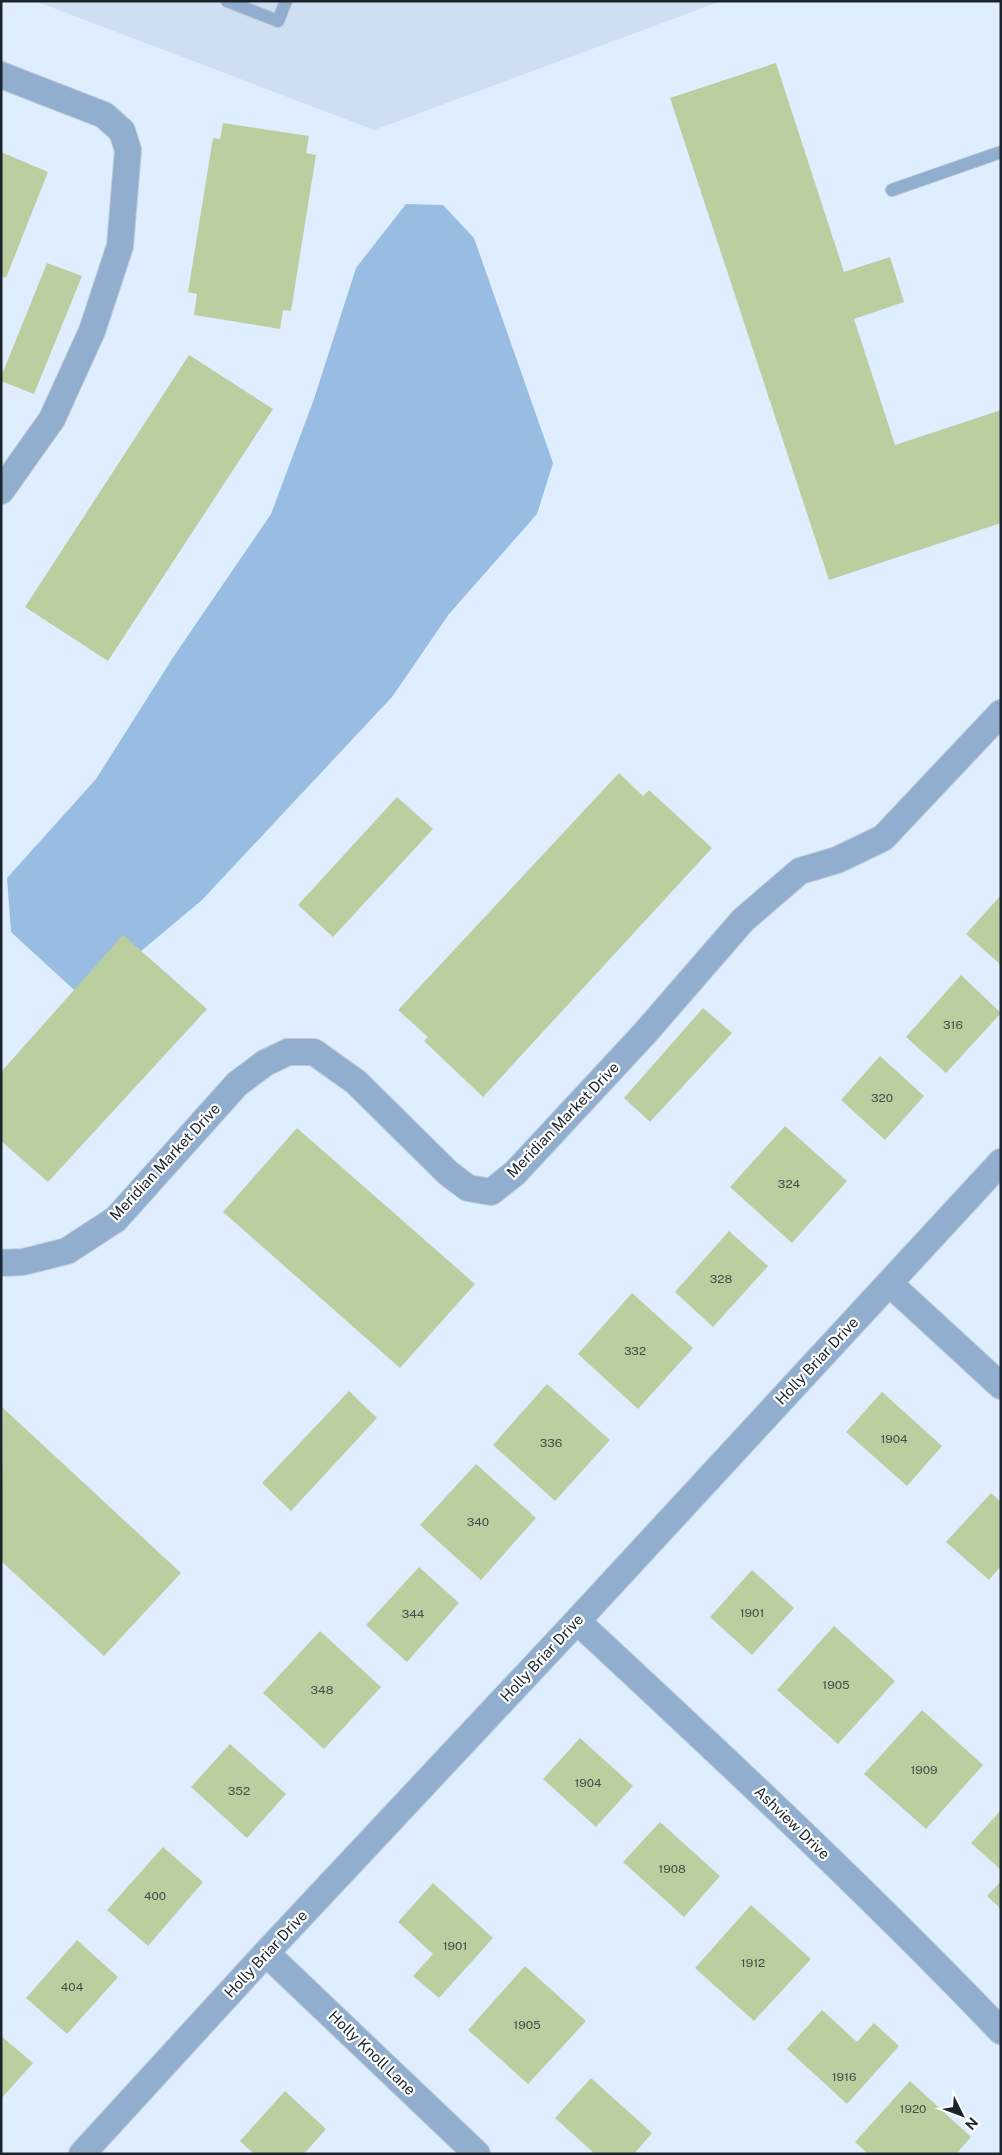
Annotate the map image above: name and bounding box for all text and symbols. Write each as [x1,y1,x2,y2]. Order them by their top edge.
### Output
house number: 316 [943,1018,963,1032]
street label: Meridian Market Drive [503,1058,622,1181]
house number: 320 [871,1091,893,1105]
street label: Meridian Market Drive [106,1100,223,1224]
house number: 324 [778,1177,801,1191]
house number: 328 [710,1272,732,1286]
street label: Holly Briar Drive [772,1313,862,1408]
house number: 332 [624,1344,646,1358]
house number: 1904 [880,1432,908,1446]
house number: 336 [540,1436,562,1450]
house number: 340 [467,1515,489,1529]
house number: 1901 [740,1606,764,1620]
house number: 344 [402,1607,425,1621]
street label: Holly Briar Drive [497,1610,587,1705]
house number: 1905 [822,1678,850,1692]
house number: 348 [311,1683,334,1697]
house number: 1909 [910,1763,938,1777]
house number: 1904 [574,1776,602,1790]
street label: Ashview Drive [751,1783,833,1863]
house number: 352 [228,1784,250,1798]
house number: 1908 [658,1862,686,1876]
house number: 400 [144,1889,166,1903]
street label: Holly Briar Drive [221,1906,311,2001]
house number: 1901 [443,1939,467,1953]
house number: 1912 [741,1956,765,1970]
house number: 404 [61,1980,84,1994]
street label: Holly Knoll Lane [326,2007,419,2098]
house number: 1905 [513,2018,541,2032]
house number: 1916 [832,2070,856,2084]
north arrow [937,2090,987,2140]
house number: 1920 [900,2102,926,2116]
text: N [962,2114,981,2133]

